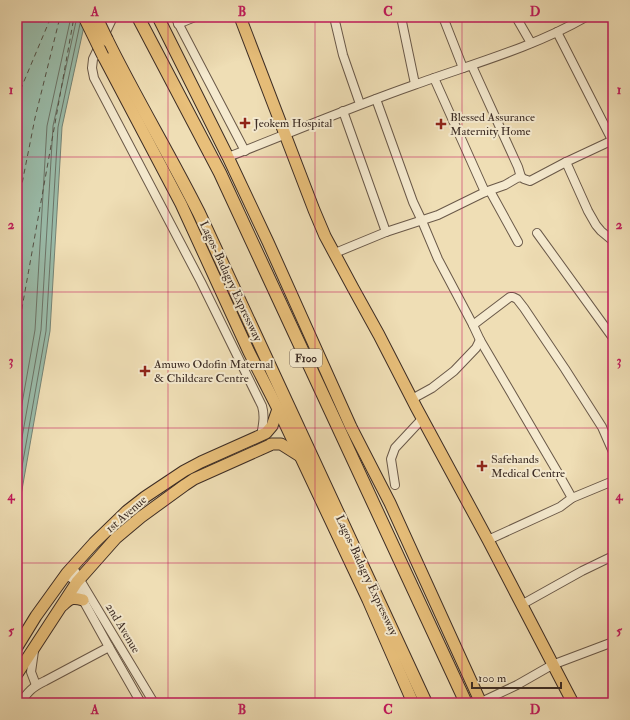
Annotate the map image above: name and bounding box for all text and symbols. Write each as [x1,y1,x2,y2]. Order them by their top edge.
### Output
text: A [90,4,100,20]
text: B [238,4,246,20]
text: C [383,4,393,20]
text: D [530,4,541,20]
text: 1 [9,82,14,98]
text: 1 [617,82,622,98]
place label: Blessed Assurance Maternity Home [450,110,535,139]
place label: Jeokem Hospital [253,116,332,131]
marker: Jeokem Hospital [239,117,251,129]
marker: Blessed Assurance Maternity Home [435,118,447,130]
text: 2 [8,217,15,233]
text: 2 [616,217,623,233]
street label: Lagos-Badagry Expressway [196,218,265,345]
road number: F100 [290,349,322,367]
text: 3 [9,353,14,369]
text: 3 [617,353,622,369]
place label: Amuwo Odofin Maternal & Childcare Centre [153,357,273,386]
marker: Amuwo Odofin Maternal & Childcare Centre [139,365,151,377]
place label: Safehands Medical Centre [491,452,565,481]
marker: Safehands Medical Centre [476,460,488,472]
text: 4 [6,488,15,504]
text: 4 [614,488,623,504]
street label: 1st Avenue [103,492,150,536]
street label: Lagos-Badagry Expressway [332,512,401,639]
street label: 2nd Avenue [102,601,143,656]
text: 5 [8,623,14,639]
text: 5 [616,623,622,639]
scale bar [472,664,561,690]
text: 100 m [478,671,507,686]
text: A [90,702,100,718]
text: B [238,702,246,718]
text: C [383,702,393,718]
text: D [530,702,541,718]

